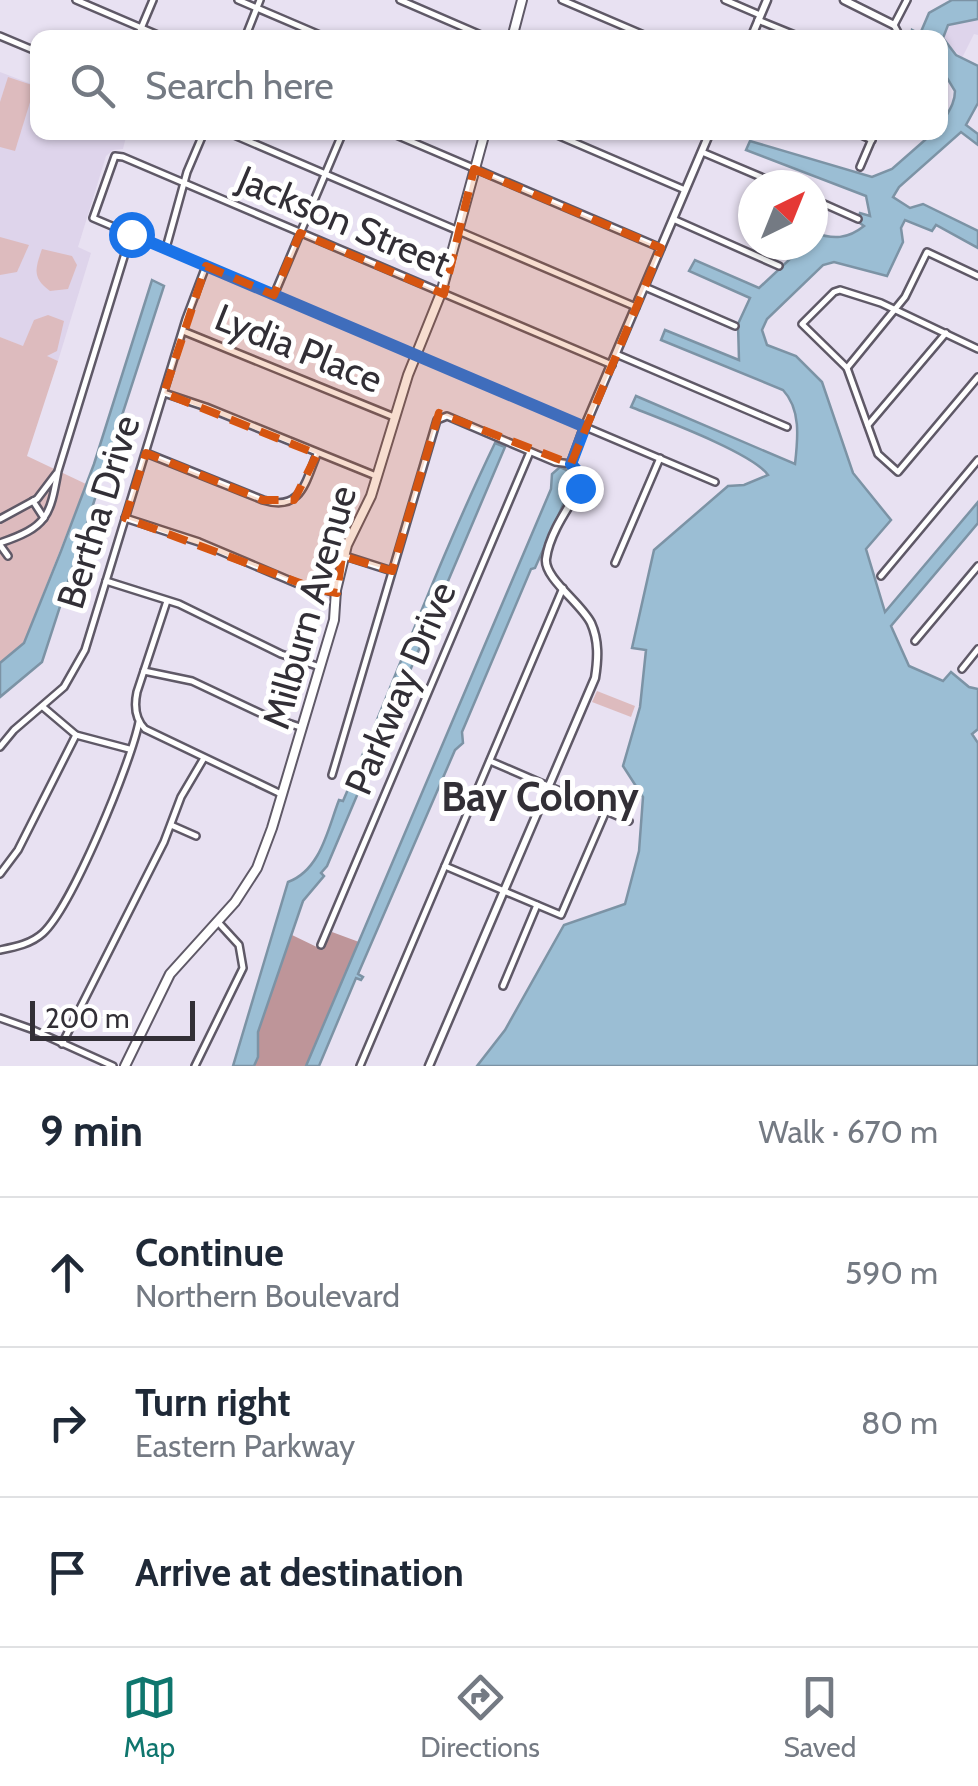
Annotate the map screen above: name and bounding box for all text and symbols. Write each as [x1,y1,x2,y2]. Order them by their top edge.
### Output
search box [30,30,948,140]
icon: search [65,58,120,113]
text: Search here [145,62,334,109]
street label: Jackson Street [230,155,457,287]
north arrow [738,170,828,260]
route start [109,212,155,258]
street label: Lydia Place [209,293,389,403]
street label: Bertha Drive [46,410,150,614]
route end [558,466,604,512]
street label: Milburn Avenue [252,480,366,734]
street label: Parkway Drive [334,575,466,801]
district label: Bay Colony [441,772,639,821]
scale bar [30,996,195,1040]
text: 200 m [45,1001,130,1035]
text: 9 min [40,1105,143,1157]
text: Walk · 670 m [758,1112,938,1151]
text: Continue [135,1229,284,1276]
icon: ahead [40,1245,95,1300]
text: 590 m [845,1253,938,1292]
text: Northern Boulevard [135,1276,400,1315]
text: Turn right [135,1379,291,1426]
icon: right [40,1395,95,1450]
text: 80 m [861,1403,938,1442]
text: Eastern Parkway [135,1426,355,1465]
icon: arrive [40,1545,95,1600]
text: Arrive at destination [135,1549,464,1596]
tab: Map [122,1670,177,1764]
tab: Directions [420,1670,540,1764]
tab: Saved [784,1670,856,1764]

